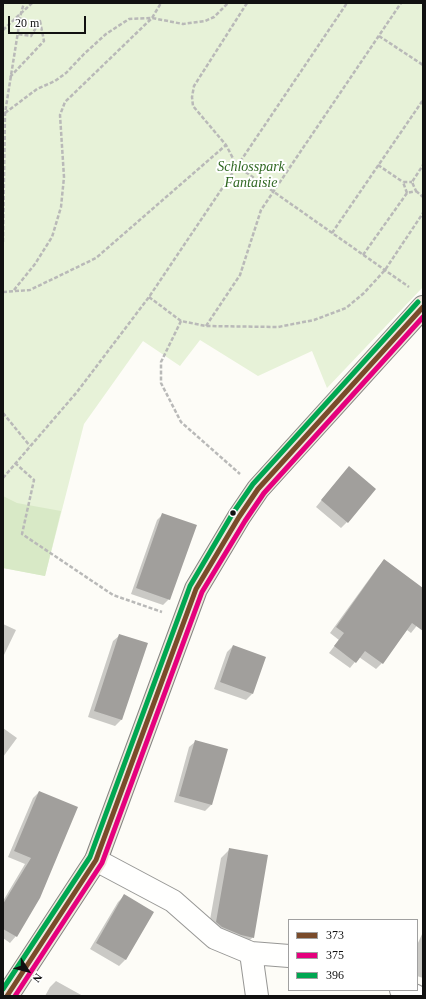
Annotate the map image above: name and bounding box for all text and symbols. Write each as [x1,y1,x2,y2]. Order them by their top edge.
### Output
scale bar [10,8,88,34]
text: 20 m [15,16,39,30]
park label: Schlosspark Fantaisie [217,159,285,192]
unlabelled marker [228,508,238,518]
legend [288,919,418,991]
text: 373 [326,928,344,942]
text: 375 [326,948,344,962]
north arrow [8,951,48,991]
text: 396 [326,968,344,982]
text: N [31,971,45,985]

